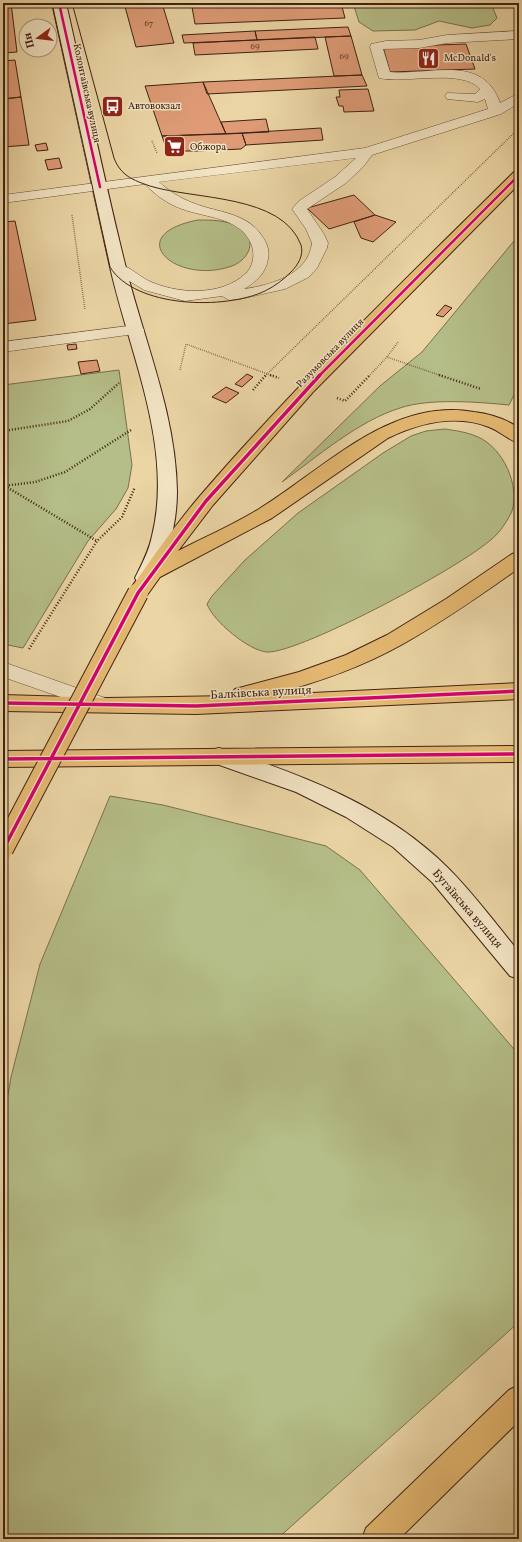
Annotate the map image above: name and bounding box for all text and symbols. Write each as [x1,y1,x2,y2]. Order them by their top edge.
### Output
house number: 67 [145,17,153,30]
north arrow [18,18,58,58]
text: Пн [21,31,39,50]
house number: 69 [250,40,260,53]
street label: Колонтаївська вулиця [70,42,104,144]
restaurant icon: McDonald's [416,45,442,71]
house number: 69 [339,50,349,63]
place label: McDonald's [444,51,496,65]
bus stop icon: Автовокзал [99,93,125,119]
place label: Автовокзал [128,99,181,113]
supermarket icon: Обжора [161,134,187,160]
place label: Обжора [190,140,226,154]
street label: Разумовська вулиця [293,315,367,391]
street label: Балківська вулиця [210,682,312,704]
street label: Бугаївська вулиця [428,866,506,952]

